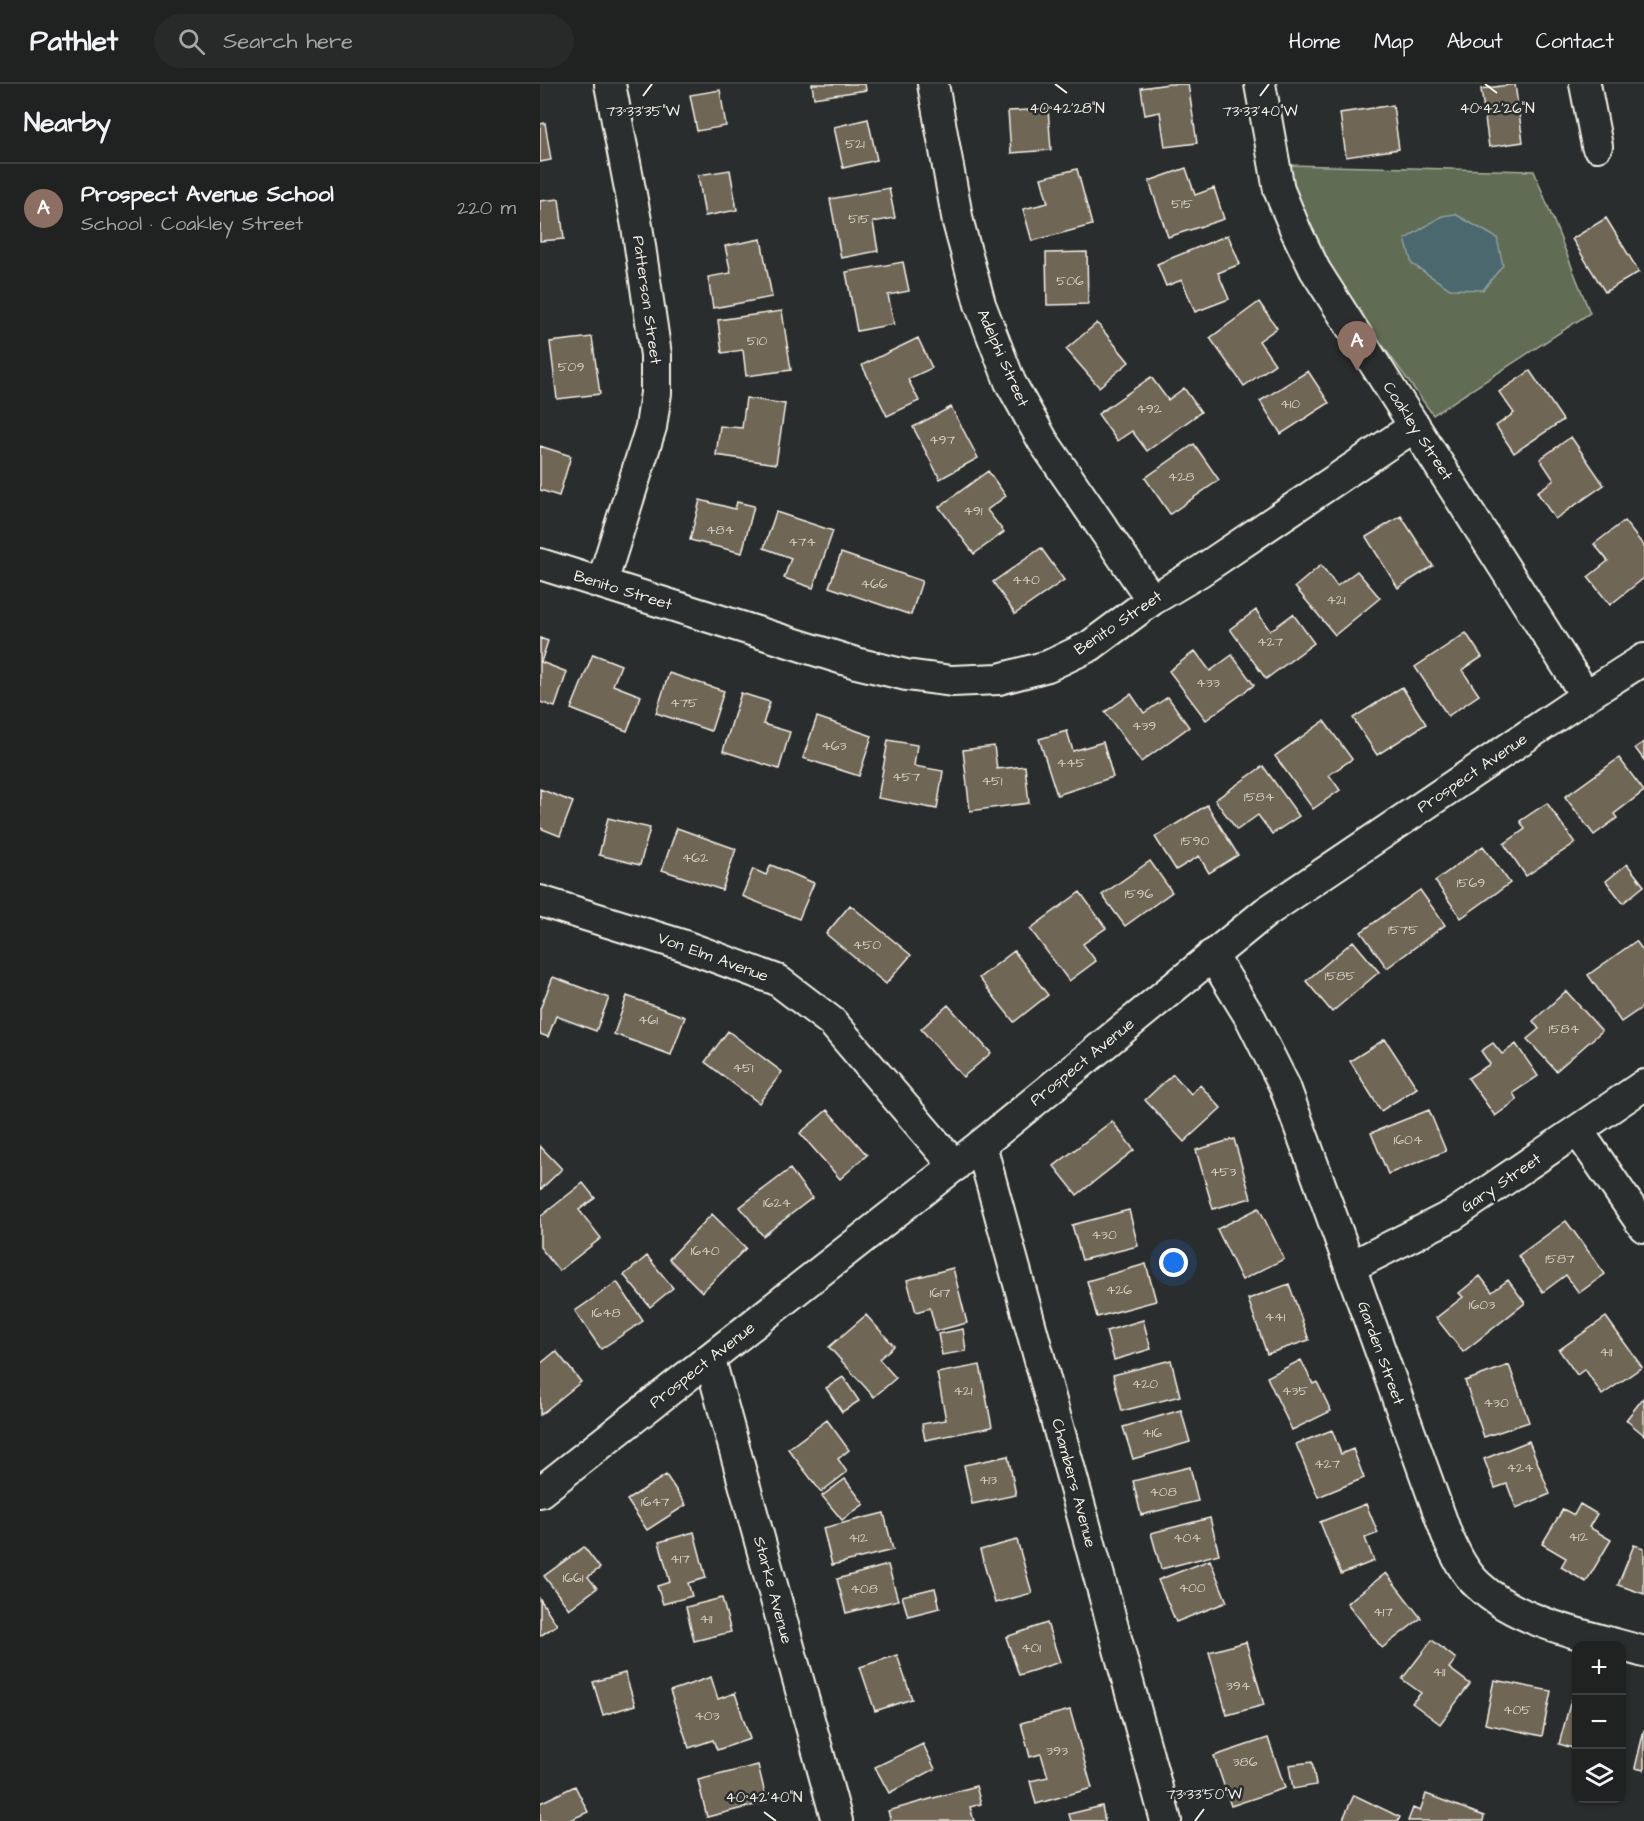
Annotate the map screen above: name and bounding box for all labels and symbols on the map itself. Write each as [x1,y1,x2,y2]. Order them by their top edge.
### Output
text: 40°42'28"N [1029,98,1105,119]
text: 40°42'26"N [1459,98,1535,119]
text: 73°33'35"W [606,101,680,122]
text: 73°33'40"W [1222,101,1298,122]
house number: 521 [845,134,865,154]
house number: 515 [1171,194,1193,214]
house number: 515 [848,209,870,229]
street label: Patterson Street [627,234,667,366]
house number: 506 [1056,271,1084,291]
street label: Adelphi Street [972,306,1035,411]
pin: A [1338,322,1376,371]
house number: 510 [747,331,767,351]
house number: 509 [558,357,584,377]
street label: Coakley Street [1377,377,1459,486]
house number: 410 [1280,394,1300,414]
house number: 492 [1136,399,1162,419]
house number: 497 [929,430,955,450]
house number: 428 [1168,467,1194,487]
house number: 491 [963,501,983,521]
house number: 484 [706,520,735,540]
house number: 474 [788,532,816,552]
street label: Benito Street [571,565,675,616]
house number: 440 [1012,570,1040,590]
house number: 466 [860,574,888,594]
street label: Benito Street [1070,585,1167,661]
house number: 421 [1326,590,1346,610]
house number: 427 [1257,632,1283,652]
house number: 433 [1196,673,1220,693]
house number: 475 [670,693,698,713]
house number: 439 [1132,716,1156,736]
street label: Prospect Avenue [1413,728,1532,818]
house number: 463 [821,736,847,756]
house number: 445 [1057,753,1086,773]
house number: 457 [892,767,920,787]
house number: 451 [981,771,1003,791]
house number: 1584 [1244,787,1275,807]
house number: 1590 [1181,831,1209,851]
house number: 462 [682,848,708,868]
house number: 1569 [1457,873,1485,893]
house number: 1596 [1125,884,1153,904]
house number: 1575 [1388,920,1418,940]
street label: Von Elm Avenue [655,927,772,987]
house number: 450 [853,935,881,955]
house number: 1585 [1325,966,1355,986]
house number: 461 [638,1010,658,1030]
street label: Prospect Avenue [1025,1013,1139,1111]
house number: 1584 [1549,1019,1580,1039]
house number: 451 [732,1058,754,1078]
house number: 1604 [1394,1130,1423,1150]
street label: Gary Street [1456,1148,1547,1219]
house number: 453 [1210,1162,1236,1182]
house number: 1624 [763,1193,792,1213]
house number: 430 [1091,1225,1117,1245]
house number: 1640 [691,1241,720,1261]
your location [1159,1248,1188,1277]
house number: 1587 [1545,1249,1575,1269]
house number: 426 [1106,1280,1132,1300]
house number: 1617 [930,1283,951,1303]
house number: 1603 [1469,1295,1495,1315]
street label: Garden Street [1352,1298,1410,1408]
house number: 1648 [591,1303,621,1323]
house number: 441 [1265,1307,1286,1327]
street label: Prospect Avenue [645,1317,760,1413]
house number: 411 [1599,1342,1613,1362]
house number: 420 [1132,1374,1158,1394]
house number: 421 [953,1381,973,1401]
house number: 435 [1282,1381,1308,1401]
house number: 430 [1483,1393,1509,1413]
street label: Chambers Avenue [1046,1416,1102,1550]
house number: 416 [1142,1423,1162,1443]
house number: 427 [1314,1454,1340,1474]
house number: 424 [1506,1458,1534,1478]
house number: 413 [979,1470,997,1490]
house number: 408 [1149,1482,1177,1502]
house number: 1647 [641,1492,670,1512]
house number: 412 [1568,1527,1588,1547]
house number: 412 [848,1528,868,1548]
house number: 404 [1173,1528,1201,1548]
street label: Starke Avenue [748,1534,798,1647]
house number: 417 [670,1549,690,1569]
house number: 1661 [562,1568,584,1588]
house number: 400 [1178,1578,1206,1598]
house number: 408 [850,1579,878,1599]
house number: 417 [1373,1602,1393,1622]
house number: 411 [699,1609,713,1629]
house number: 401 [1021,1638,1041,1658]
house number: 411 [1432,1662,1446,1682]
house number: 394 [1226,1676,1251,1696]
house number: 405 [1503,1700,1531,1720]
house number: 403 [694,1706,720,1726]
house number: 393 [1046,1741,1068,1761]
house number: 386 [1233,1752,1258,1772]
text: 73°33'50"W [1166,1784,1242,1805]
text: 40°42'40"N [726,1787,802,1808]

